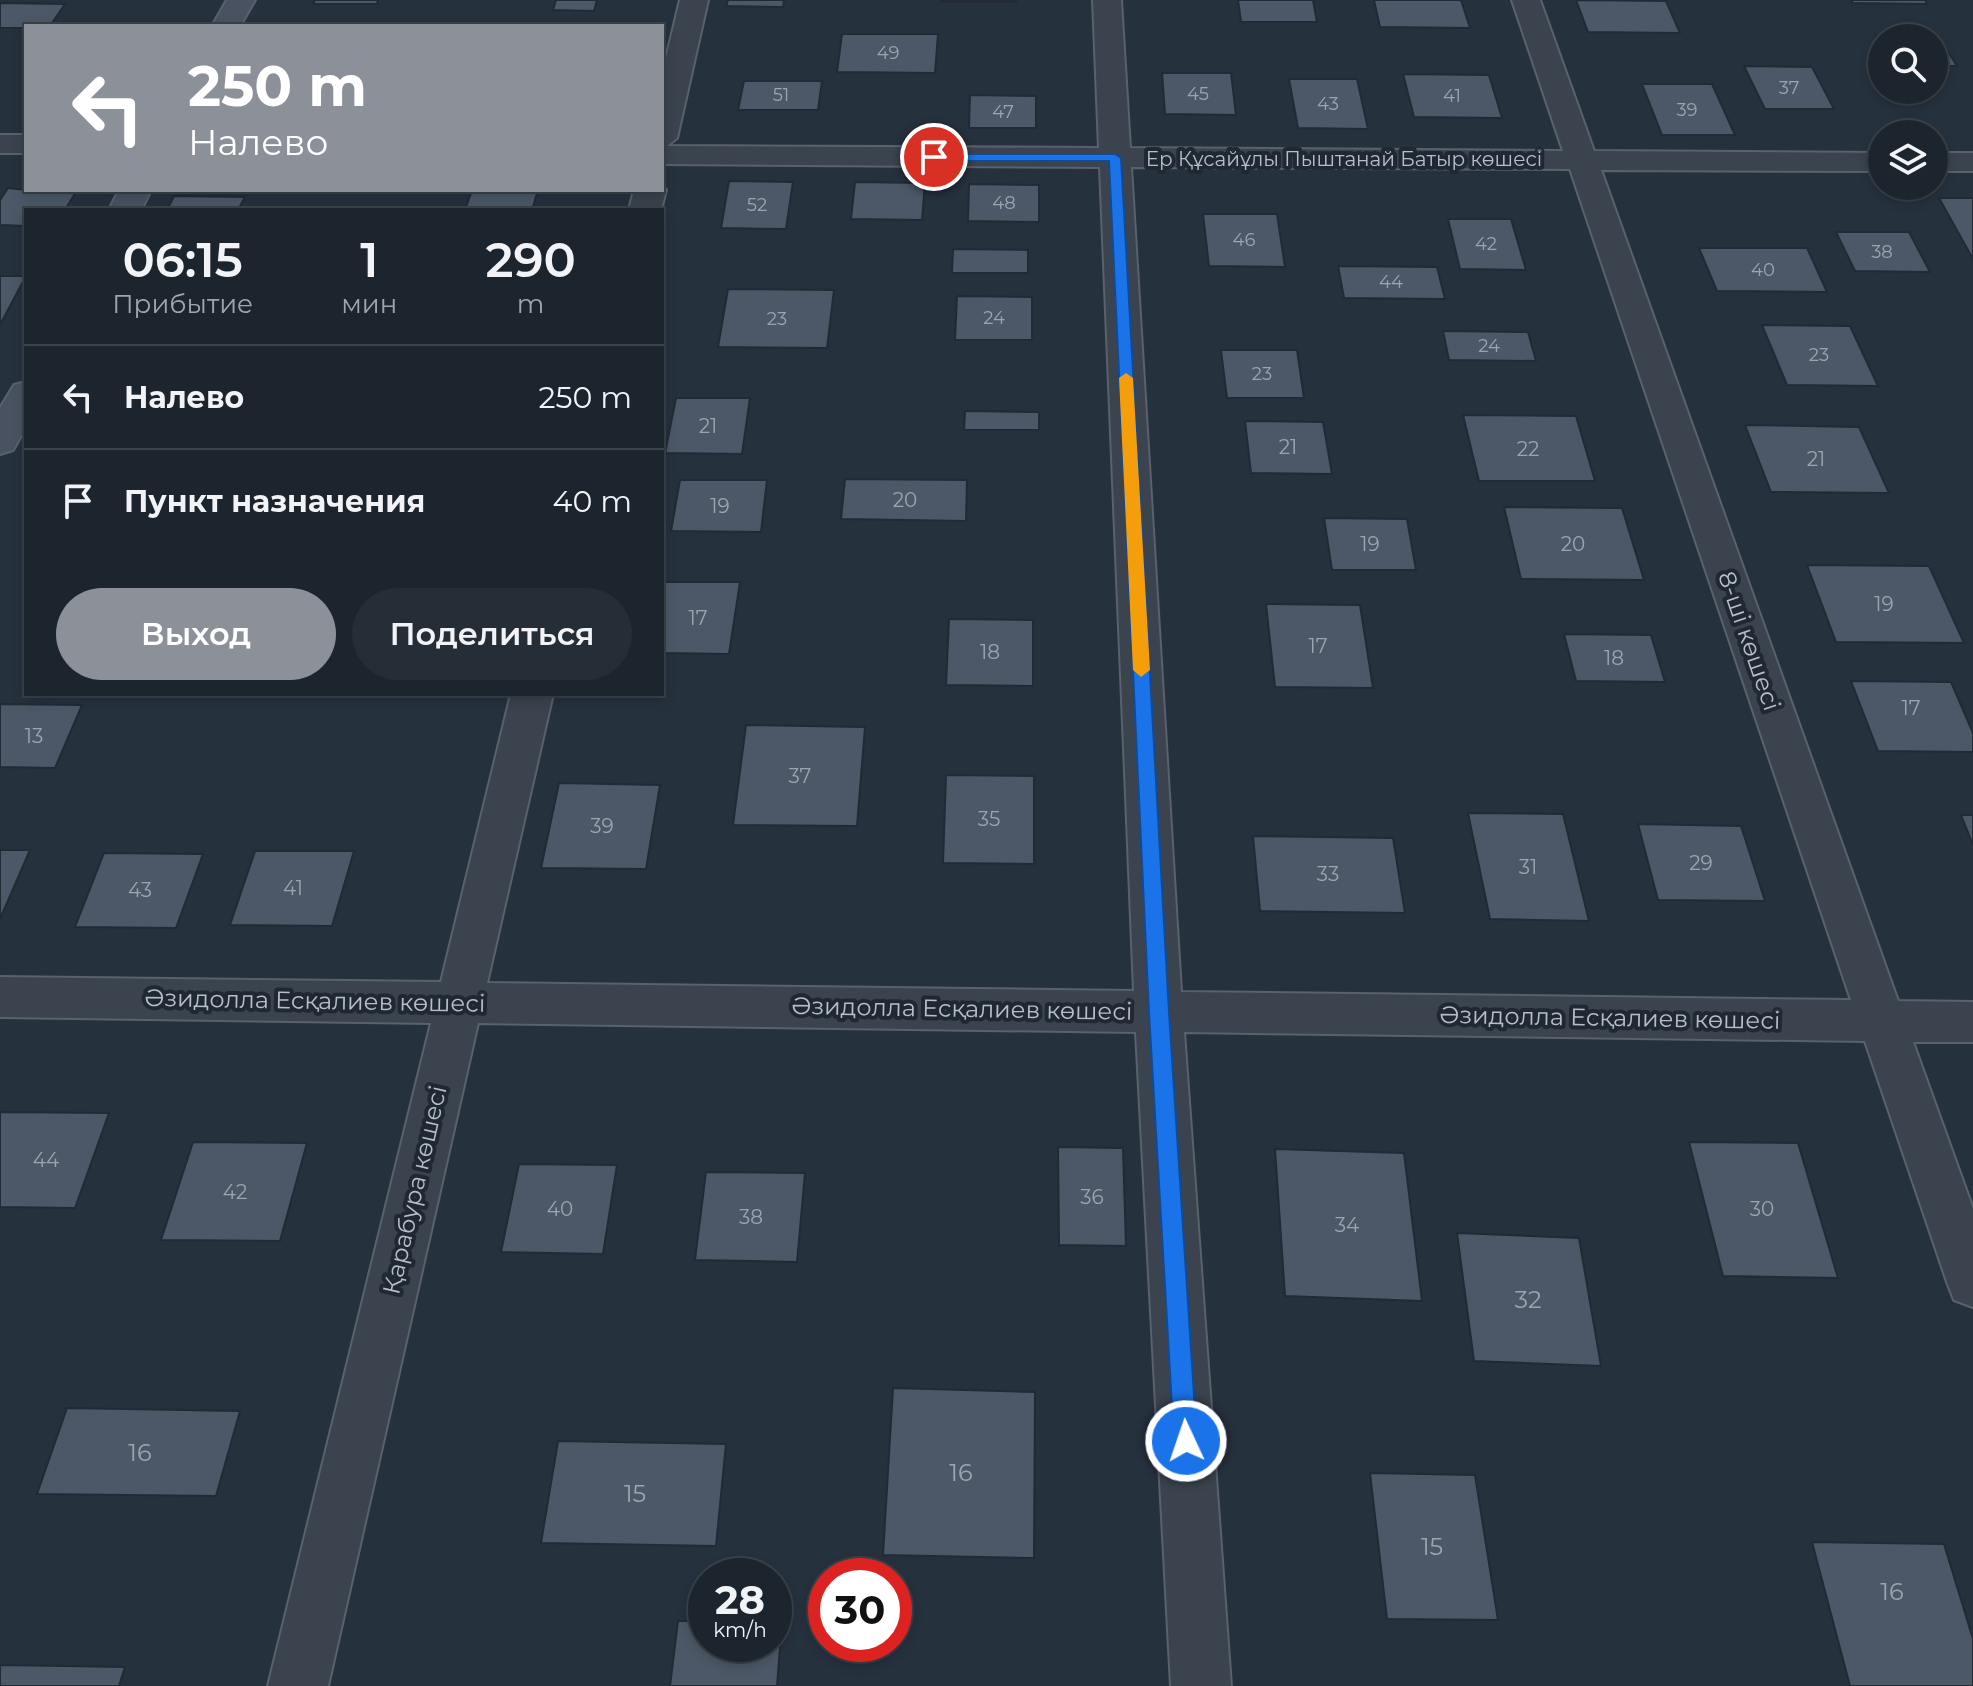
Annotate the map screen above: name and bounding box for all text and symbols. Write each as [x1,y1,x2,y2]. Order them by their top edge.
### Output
map controls [1868,24,1948,200]
button: search [1868,24,1948,104]
house number: 49 [877,42,899,64]
text: 250 m [188,52,367,120]
icon: left [56,56,160,160]
house number: 37 [1779,77,1799,99]
house number: 45 [1187,83,1209,105]
house number: 51 [773,84,789,106]
house number: 41 [1443,85,1461,107]
house number: 43 [1317,93,1339,115]
house number: 39 [1676,99,1698,121]
house number: 47 [992,101,1014,123]
text: Налево [188,120,328,164]
button: layers [1868,120,1948,200]
pin [900,123,968,191]
icon: arrive [912,135,956,179]
street label: Ер Құсайұлы Пыштанай Батыр көшесі [1146,147,1542,171]
house number: 48 [992,192,1016,214]
house number: 52 [747,194,767,216]
house number: 46 [1233,229,1255,251]
text: 06:15 [122,231,243,289]
text: 1 [360,231,378,289]
text: 290 [485,231,576,289]
house number: 42 [1475,233,1497,255]
house number: 38 [1871,241,1893,263]
house number: 40 [1751,259,1775,281]
house number: 44 [1379,271,1403,293]
text: Прибытие [112,288,253,320]
text: мин [341,288,397,320]
text: m [517,288,544,320]
house number: 24 [983,307,1005,329]
house number: 23 [767,308,787,330]
house number: 24 [1478,335,1500,357]
house number: 23 [1809,344,1829,366]
house number: 23 [1252,363,1272,385]
icon: left [56,375,100,419]
text: Налево [124,379,244,416]
text: 250 m [538,379,632,416]
house number: 21 [699,414,717,438]
house number: 21 [1279,435,1297,459]
house number: 22 [1517,437,1539,461]
house number: 21 [1807,447,1825,471]
icon: arrive [56,479,100,523]
text: Пункт назначения [124,483,425,520]
text: 40 m [553,483,632,520]
house number: 20 [893,488,917,512]
house number: 19 [710,494,730,518]
house number: 19 [1360,532,1380,556]
house number: 20 [1561,532,1585,556]
street label: 8-шi көшесi [1712,567,1787,714]
button: Выход [56,588,336,680]
button: Поделиться [352,588,632,680]
house number: 19 [1874,592,1894,616]
house number: 17 [689,606,708,630]
house number: 17 [1309,634,1328,658]
house number: 18 [980,640,1000,664]
house number: 18 [1604,646,1624,670]
house number: 17 [1902,696,1921,720]
house number: 13 [25,724,43,748]
house number: 37 [789,764,811,788]
house number: 35 [978,807,1000,831]
house number: 39 [590,814,614,838]
house number: 29 [1689,851,1713,875]
house number: 31 [1519,855,1537,879]
house number: 33 [1317,862,1339,886]
house number: 41 [283,876,303,900]
house number: 43 [128,878,152,902]
street label: Әзидолла Есқалиев көшесі [144,983,486,1018]
street label: Әзидолла Есқалиев көшесі [791,991,1133,1026]
street label: Әзидолла Есқалиев көшесі [1439,1000,1781,1035]
street label: Қарабура көшесі [376,1083,453,1297]
house number: 44 [33,1148,59,1172]
house number: 42 [223,1180,247,1204]
house number: 36 [1080,1185,1104,1209]
house number: 40 [547,1197,573,1221]
house number: 30 [1750,1197,1774,1221]
house number: 38 [739,1205,763,1229]
house number: 34 [1335,1213,1359,1237]
house number: 32 [1514,1285,1542,1314]
position arrow [1144,1399,1228,1483]
house number: 16 [128,1438,152,1467]
house number: 16 [949,1458,973,1487]
house number: 15 [624,1479,646,1508]
house number: 15 [1421,1532,1443,1561]
speed limit sign: 30 [808,1558,912,1662]
text: 28 [715,1575,765,1624]
house number: 16 [1880,1577,1904,1606]
text: km/h [713,1618,767,1642]

